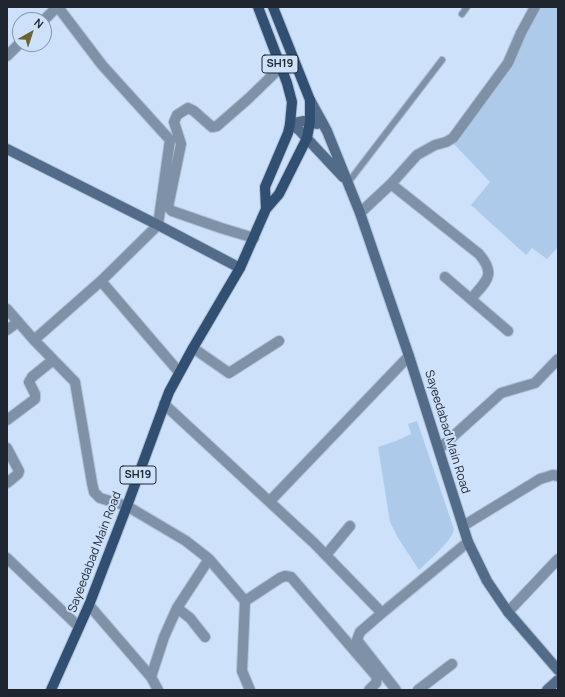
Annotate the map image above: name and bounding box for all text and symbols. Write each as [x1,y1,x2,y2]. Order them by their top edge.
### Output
north arrow [12,12,52,52]
text: N [31,15,47,31]
road number: SH19 [262,55,298,73]
street label: Sayeedabad Main Road [421,369,473,495]
road number: SH19 [120,466,156,484]
street label: Sayeedabad Main Road [65,489,125,615]

